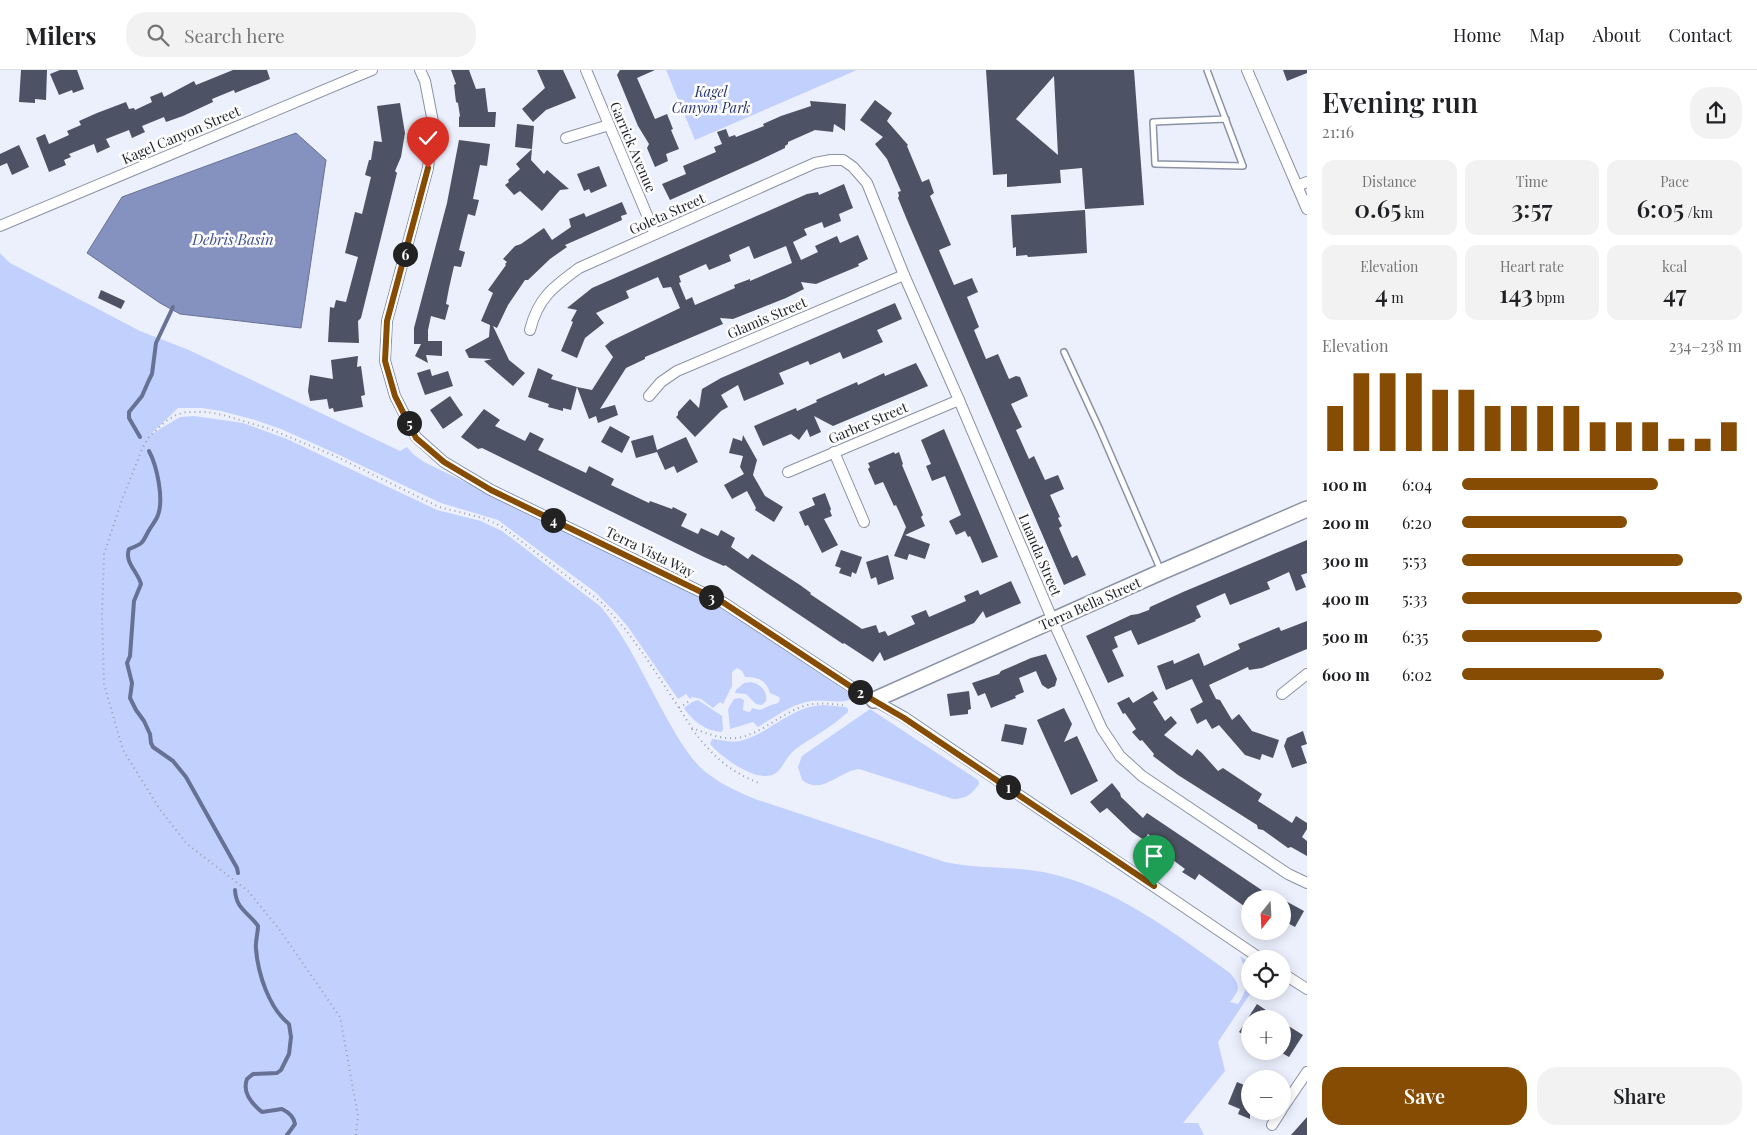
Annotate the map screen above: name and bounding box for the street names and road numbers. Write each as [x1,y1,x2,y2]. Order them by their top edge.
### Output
street label: Garrick Avenue [606,99,661,195]
street label: Kagel Canyon Street [119,101,244,168]
street label: Goleta Street [626,188,709,239]
street label: Glamis Street [724,292,810,343]
street label: Garber Street [825,397,911,448]
street label: Luanda Street [1015,511,1067,600]
street label: Terra Vista Way [602,522,698,581]
street label: Terra Bella Street [1036,572,1145,635]

